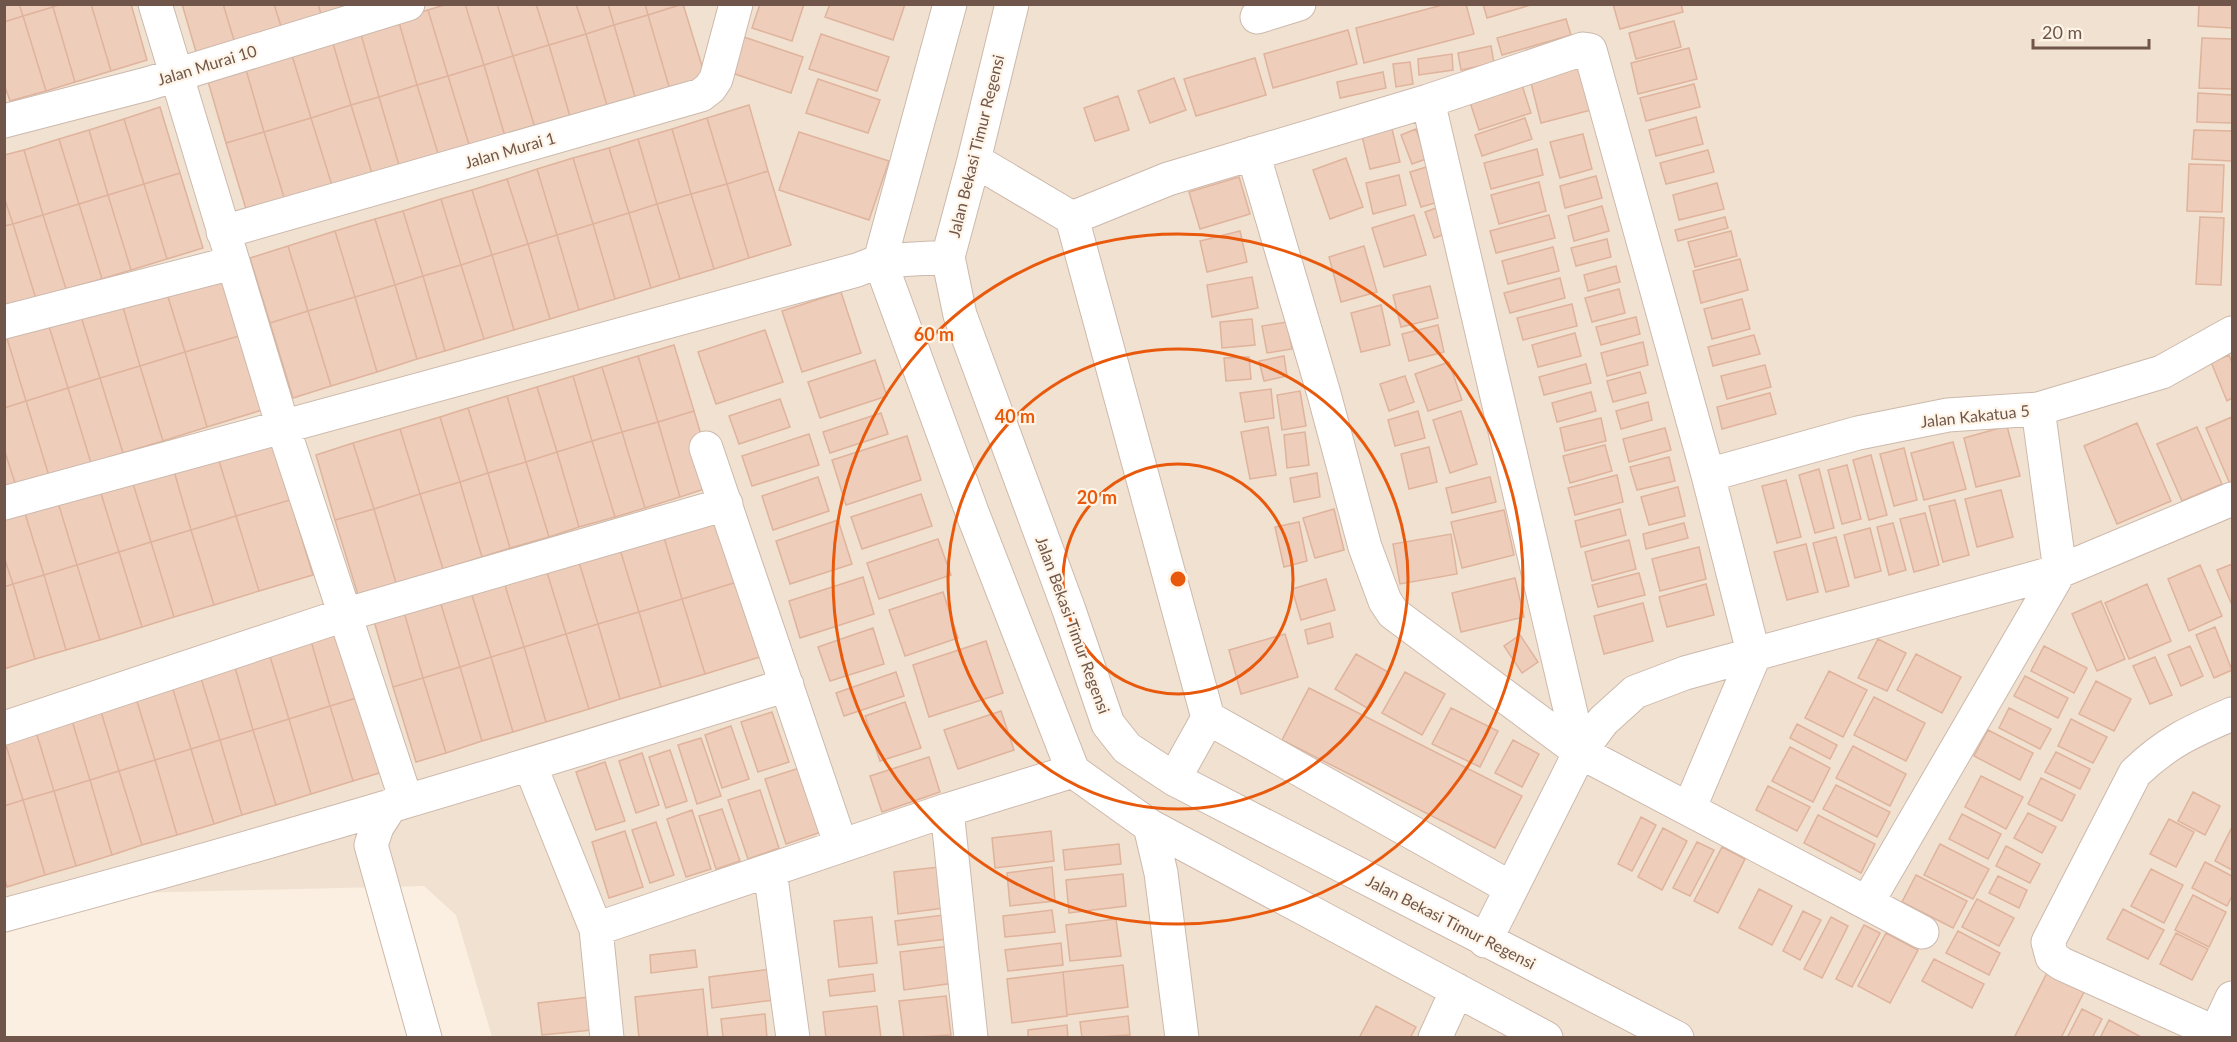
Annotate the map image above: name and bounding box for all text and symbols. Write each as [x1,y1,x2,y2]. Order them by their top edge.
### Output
scale bar [2033,12,2148,50]
text: 20 m [2042,21,2082,43]
street label: Jalan Murai 10 [155,40,259,89]
street label: Jalan Bekasi Timur Regensi [944,53,1007,239]
street label: Jalan Murai 1 [462,127,557,172]
text: 60 m [914,323,954,345]
street label: Jalan Kakatua 5 [1919,400,2030,431]
text: 40 m [995,405,1035,427]
text: 20 m [1077,486,1117,508]
street label: Jalan Bekasi Timur Regensi [1032,533,1114,716]
centre of rings [1168,569,1188,589]
street label: Jalan Bekasi Timur Regensi [1363,871,1539,973]

